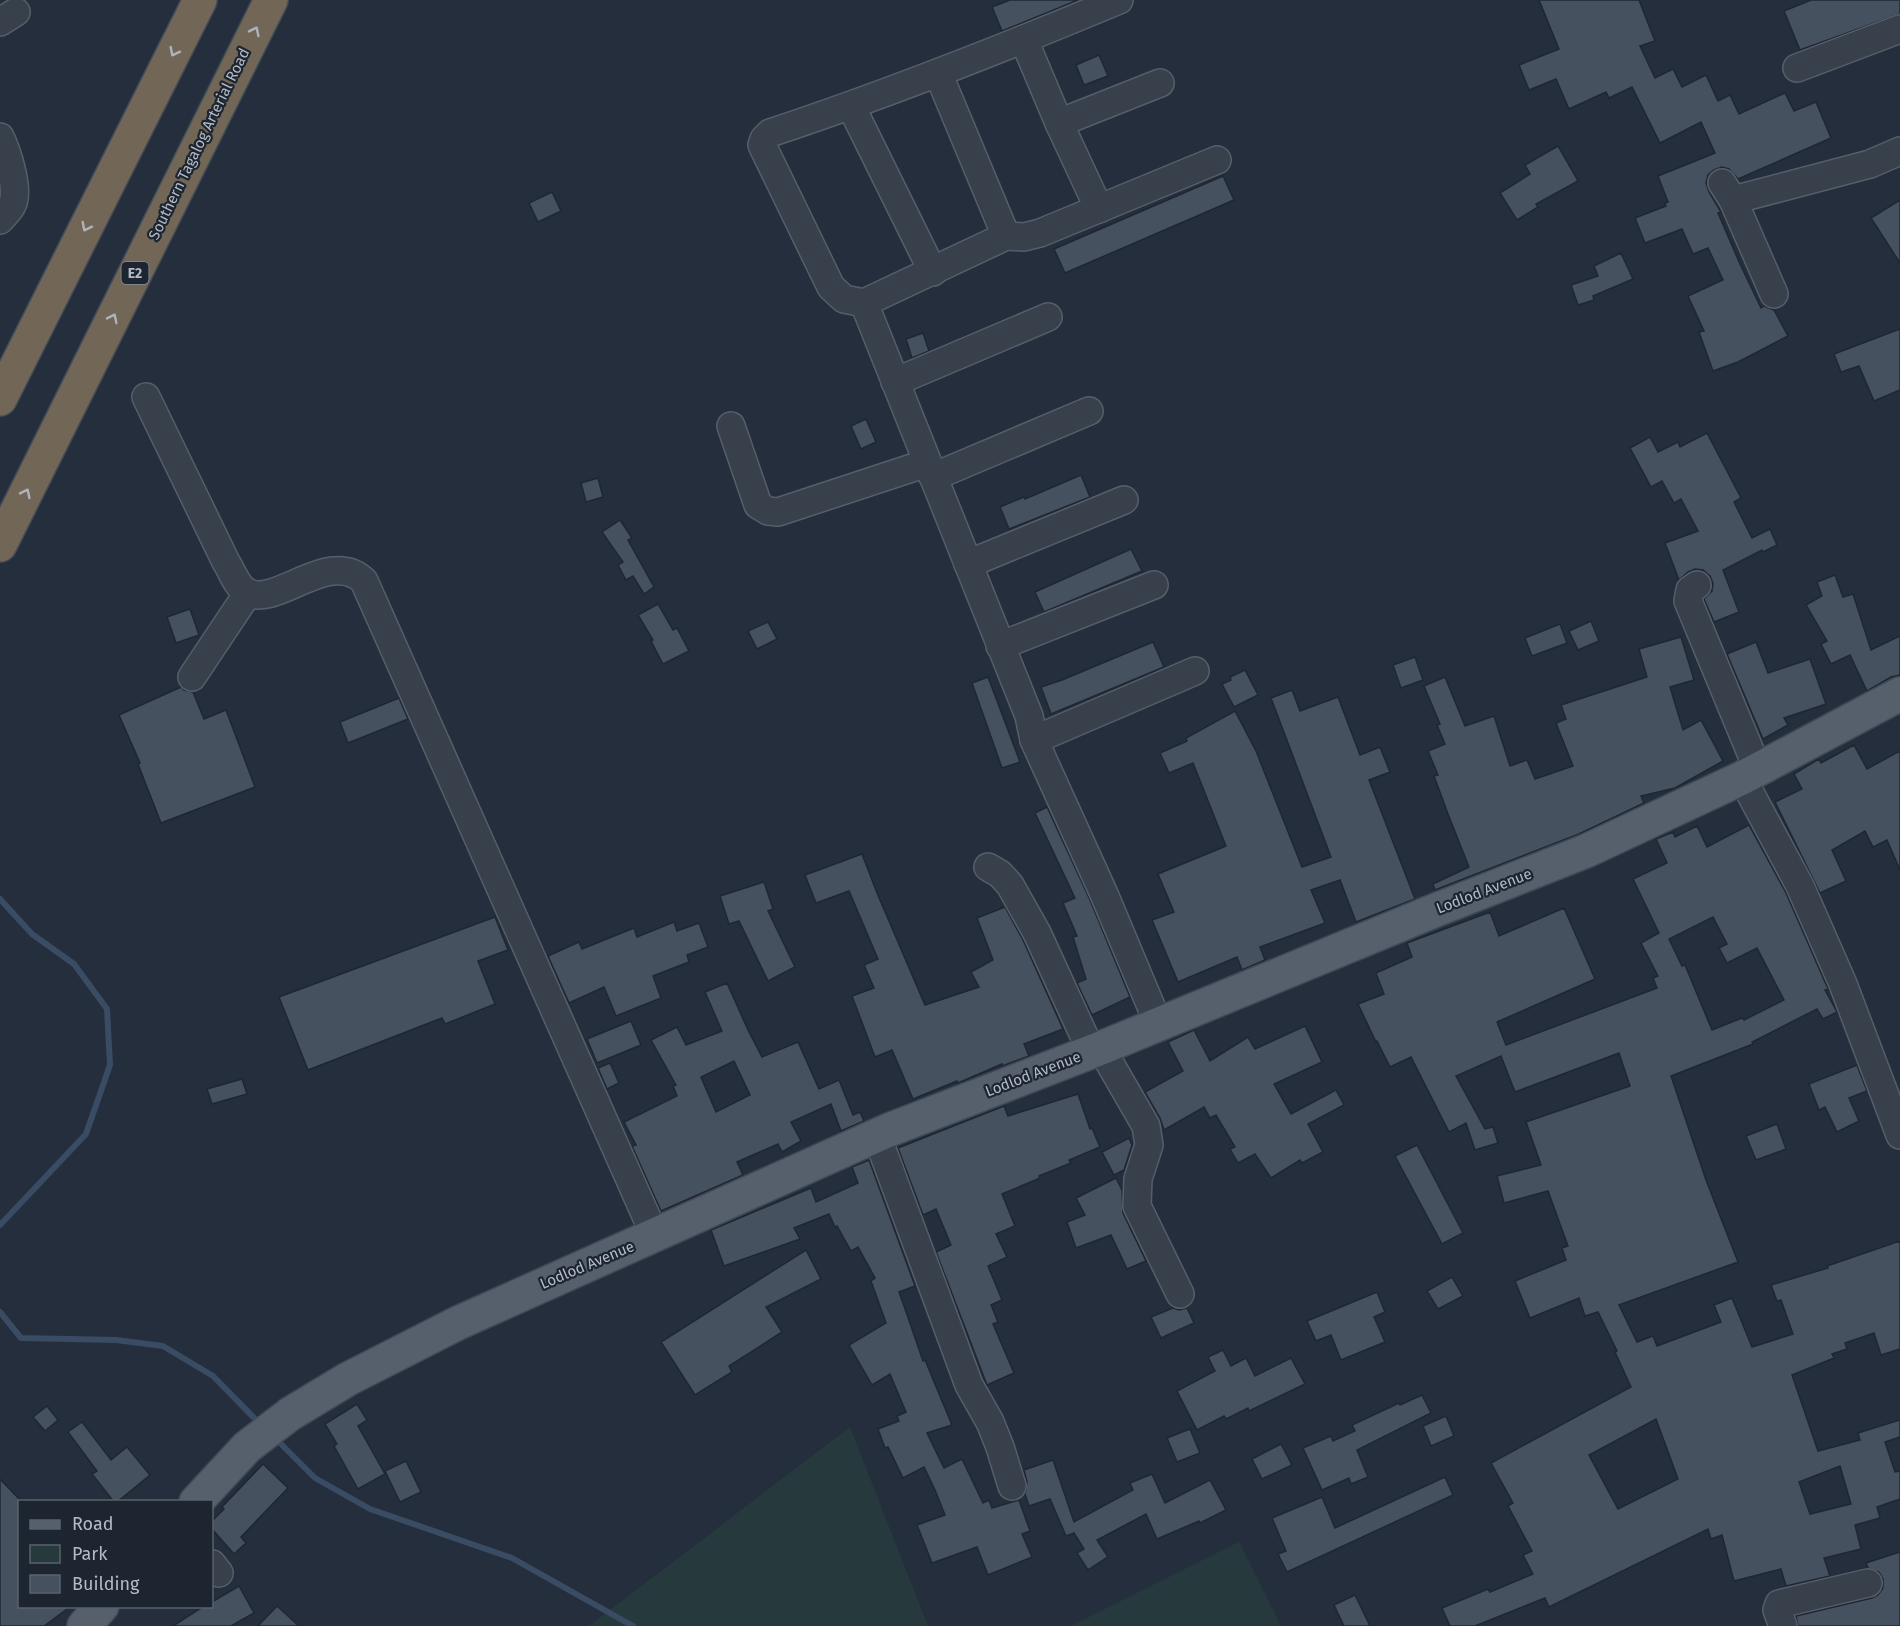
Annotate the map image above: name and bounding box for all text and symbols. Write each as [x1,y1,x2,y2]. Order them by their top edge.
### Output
one-way arrow [248,26,260,37]
street label: Southern Tagalog Arterial Road [145,45,253,243]
one-way arrow [169,46,181,57]
one-way arrow [82,220,94,231]
road number: E2 [122,262,148,284]
one-way arrow [105,314,117,325]
one-way arrow [19,489,30,499]
street label: Lodlod Avenue [1434,865,1534,917]
street label: Lodlod Avenue [983,1048,1083,1100]
street label: Lodlod Avenue [537,1237,637,1293]
legend [18,1500,213,1608]
text: Road [72,1513,114,1535]
text: Park [72,1543,108,1565]
text: Building [72,1573,140,1595]

